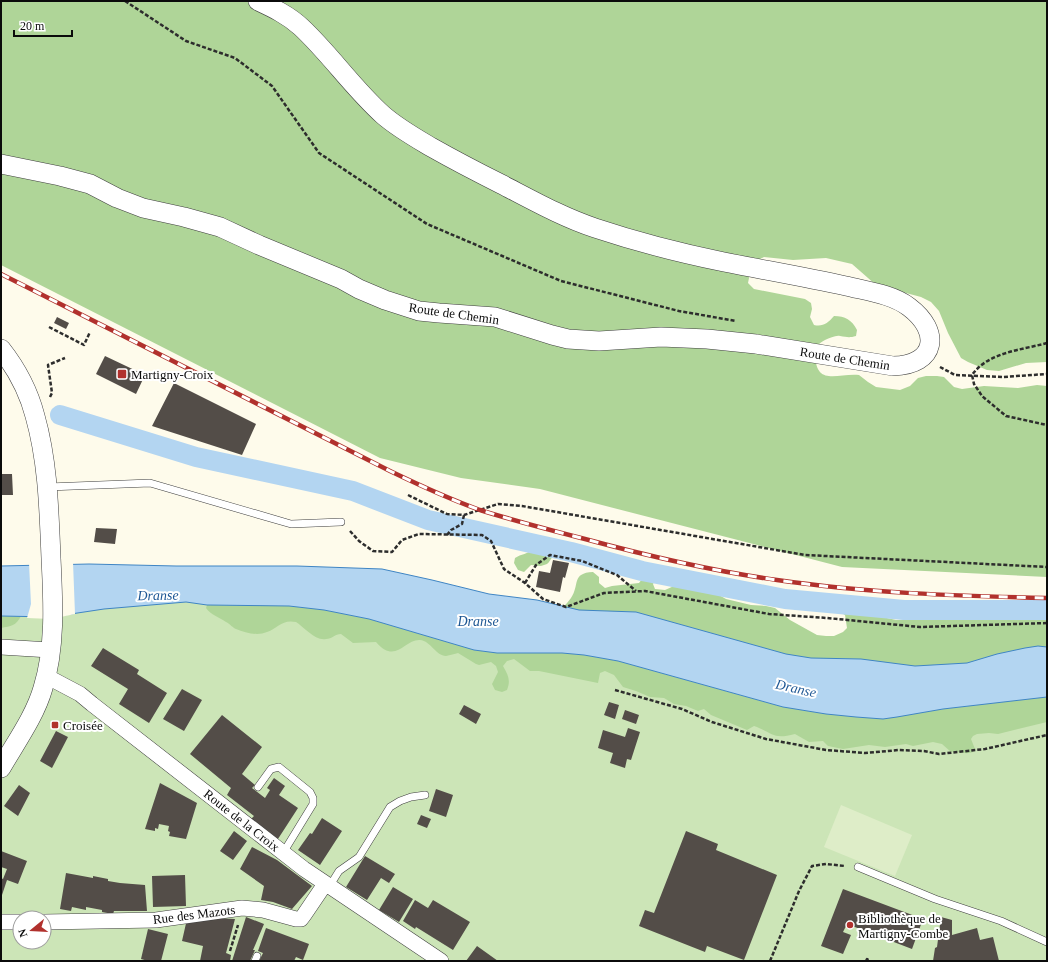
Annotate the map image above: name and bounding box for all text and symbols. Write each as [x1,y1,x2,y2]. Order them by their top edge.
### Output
scale bar [14,12,72,38]
text: 20 m [20,19,45,33]
street label: Route de Chemin [408,300,501,327]
street label: Route de Chemin [799,344,892,373]
place label: Martigny-Croix [131,367,214,382]
marker: Martigny-Croix [116,368,128,380]
water label: Dranse [136,588,179,603]
water label: Dranse [456,614,499,629]
water label: Dranse [773,676,818,700]
place label: Croisée [63,718,103,733]
marker: Croisée [50,720,60,730]
street label: Route de la Croix [201,786,283,855]
street label: Rue des Mazots [152,902,236,927]
north arrow [12,910,52,950]
place label: Bibliothèque de Martigny-Combe [858,911,948,941]
marker: Bibliothèque de Martigny-Combe [845,920,855,930]
text: N [16,927,29,939]

